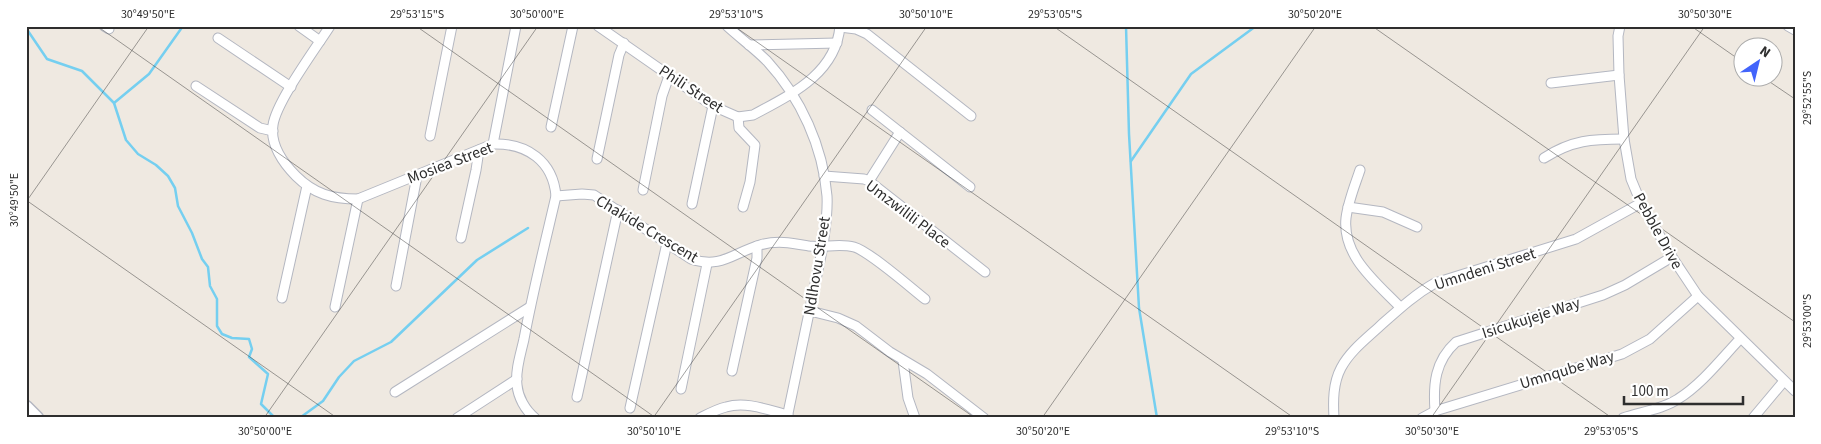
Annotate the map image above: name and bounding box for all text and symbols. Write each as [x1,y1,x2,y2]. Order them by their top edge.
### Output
text: 30°49'50"E [121,6,175,23]
text: 29°53'15"S [390,6,444,23]
text: 30°50'00"E [510,6,564,23]
text: 29°53'10"S [709,6,763,23]
text: 30°50'10"E [899,6,953,23]
text: 29°53'05"S [1028,6,1082,23]
text: 30°50'20"E [1288,6,1342,23]
text: 30°50'30"E [1678,6,1732,23]
north arrow [1734,38,1784,88]
text: N [1755,41,1774,63]
street label: Phili Street [654,60,728,118]
text: 29°52'55"S [1799,71,1816,125]
street label: Mosiea Street [404,136,496,189]
text: 30°49'50"E [6,173,23,227]
street label: Umzwilili Place [861,175,955,253]
street label: Pebble Drive [1628,189,1688,273]
street label: Chakide Crescent [592,190,703,269]
street label: Ndlhovu Street [798,214,836,317]
street label: Umndeni Street [1432,242,1539,296]
street label: Isicukujeje Way [1479,292,1583,344]
text: 29°53'00"S [1799,294,1816,348]
street label: Umnqube Way [1517,345,1617,395]
scale bar [1624,374,1742,406]
text: 100 m [1631,381,1669,402]
text: 30°50'00"E [238,423,292,440]
text: 30°50'10"E [627,423,681,440]
text: 30°50'20"E [1016,423,1070,440]
text: 29°53'10"S [1265,423,1319,440]
text: 30°50'30"E [1405,423,1459,440]
text: 29°53'05"S [1584,423,1638,440]

